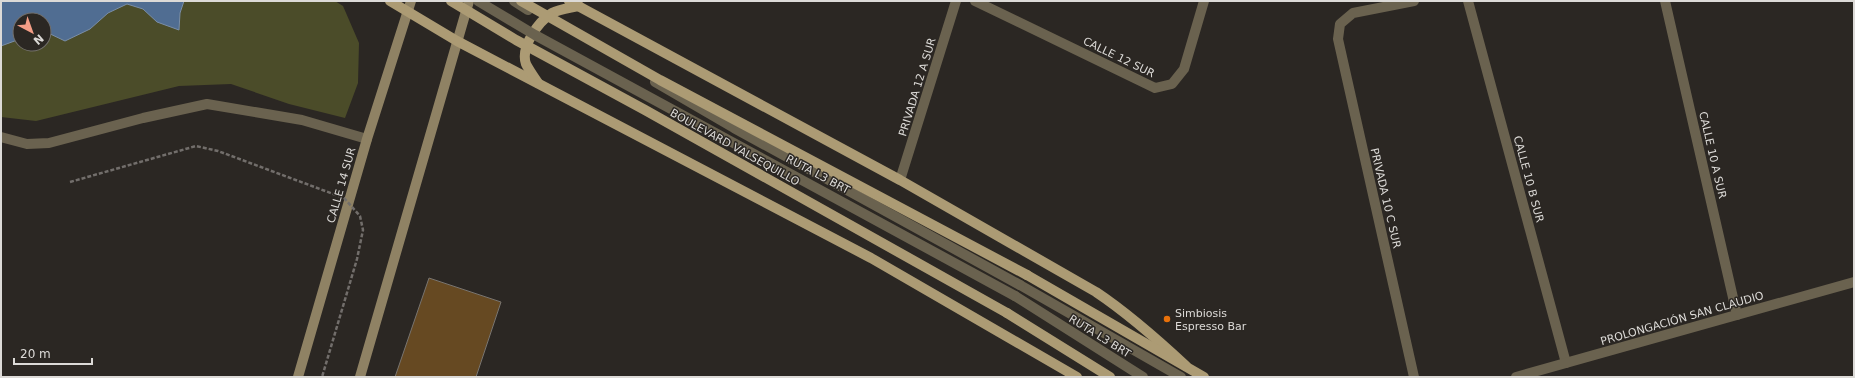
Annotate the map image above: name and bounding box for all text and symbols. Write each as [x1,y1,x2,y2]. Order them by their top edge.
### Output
north arrow [12,12,52,52]
text: N [30,31,46,47]
street label: CALLE 12 SUR [1081,34,1157,81]
street label: PRIVADA 12 A SUR [896,36,939,138]
street label: BOULEVARD VALSEQUILLO [668,106,802,189]
street label: CALLE 10 A SUR [1696,110,1729,200]
street label: CALLE 10 B SUR [1511,134,1546,224]
street label: CALLE 14 SUR [324,145,359,224]
street label: PRIVADA 10 C SUR [1368,147,1403,250]
street label: RUTA L3 BRT [784,152,852,197]
street label: PROLONGACIÓN SAN CLAUDIO [1599,289,1766,348]
place label: Simbiosis Espresso Bar [1175,307,1247,333]
street label: RUTA L3 BRT [1066,312,1133,361]
marker: Simbiosis Espresso Bar [1162,314,1172,324]
scale bar [14,340,92,366]
text: 20 m [20,347,51,361]

